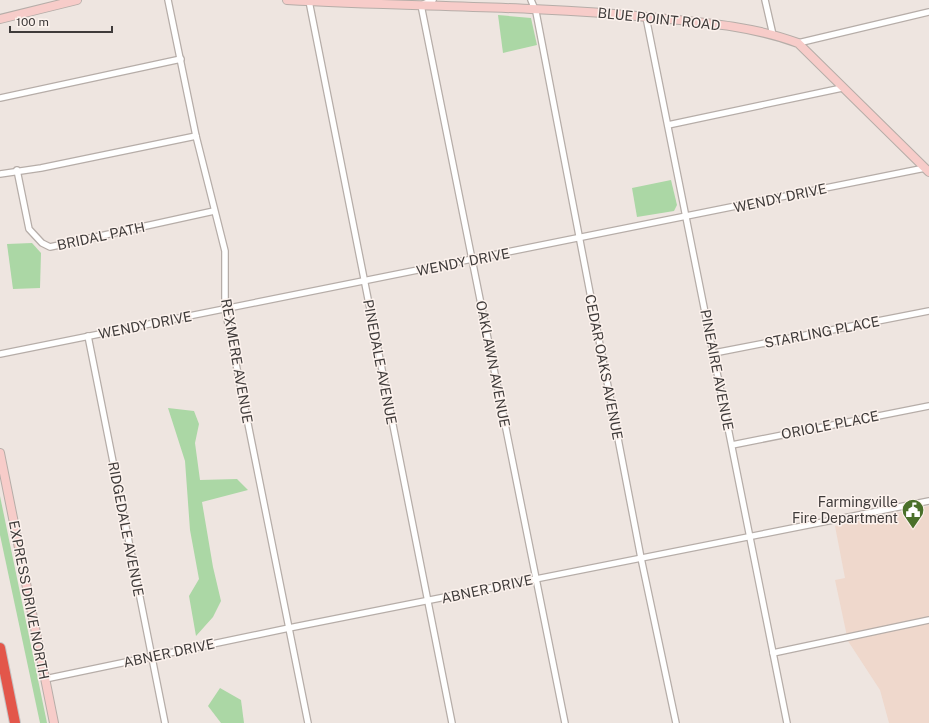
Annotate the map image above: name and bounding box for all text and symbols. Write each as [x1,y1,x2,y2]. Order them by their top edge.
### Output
street label: BLUE POINT ROAD [597,5,721,33]
scale bar [10,8,112,34]
text: 100 m [16,15,49,29]
street label: WENDY DRIVE [732,180,828,216]
street label: BRIDAL PATH [56,219,146,253]
street label: WENDY DRIVE [415,245,511,279]
street label: CEDAR OAKS AVENUE [582,293,626,441]
street label: REXMERE AVENUE [218,297,256,425]
street label: PINEDALE AVENUE [360,298,400,426]
street label: OAKLAWN AVENUE [473,299,513,429]
street label: WENDY DRIVE [97,308,193,342]
street label: PINEAIRE AVENUE [697,308,737,432]
street label: STARLING PLACE [763,313,881,351]
street label: ORIOLE PLACE [780,408,880,442]
street label: RIDGEDALE AVENUE [105,460,147,598]
place label: Farmingville Fire Department [792,494,898,526]
public building icon: Farmingville Fire Department [900,497,926,530]
street label: EXPRESS DRIVE NORTH [6,519,52,681]
street label: ABNER DRIVE [440,572,534,606]
street label: ABNER DRIVE [122,636,216,670]

